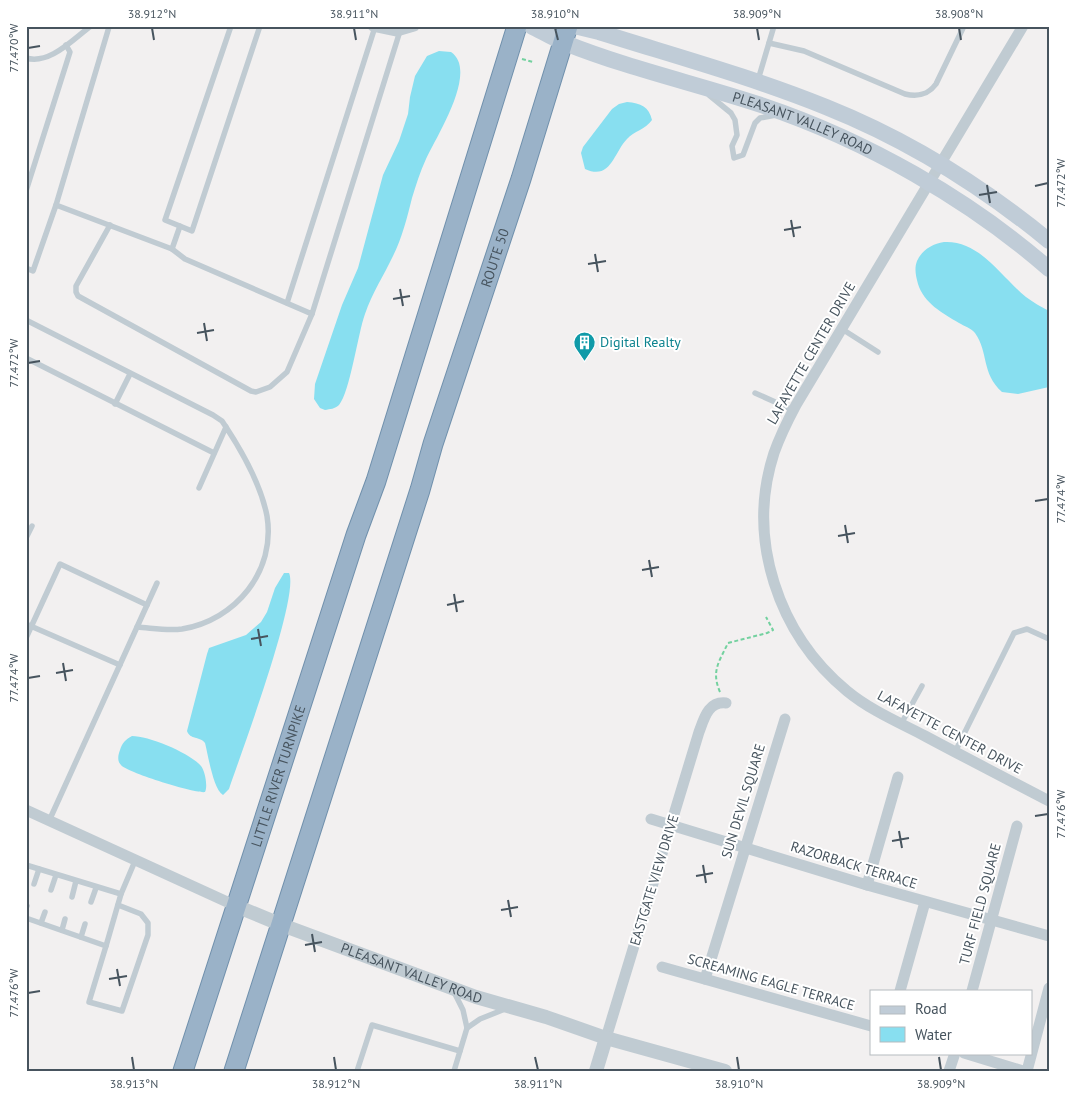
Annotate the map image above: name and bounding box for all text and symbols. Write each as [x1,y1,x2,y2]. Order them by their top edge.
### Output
text: 38.912°N [128,6,176,21]
text: 38.911°N [330,6,378,21]
text: 38.910°N [531,6,579,21]
text: 38.909°N [733,6,781,21]
text: 38.908°N [935,6,983,21]
text: 77.470°W [6,23,21,72]
street label: PLEASANT VALLEY ROAD [730,88,876,159]
text: 77.472°W [1053,158,1068,207]
street label: ROUTE 50 [477,226,513,290]
street label: LAFAYETTE CENTER DRIVE [763,279,859,427]
building icon: Digital Realty [572,330,596,361]
place label: Digital Realty [600,333,681,351]
text: 77.472°W [6,338,21,387]
text: 77.474°W [1053,474,1068,523]
text: 77.474°W [6,653,21,702]
street label: LAFAYETTE CENTER DRIVE [874,686,1026,778]
street label: LITTLE RIVER TURNPIKE [247,703,309,849]
street label: SUN DEVIL SQUARE [717,741,769,861]
text: 77.476°W [1053,789,1068,838]
street label: EASTGATE VIEW DRIVE [625,812,683,948]
street label: RAZORBACK TERRACE [788,837,920,893]
street label: TURF FIELD SQUARE [955,841,1005,967]
street label: PLEASANT VALLEY ROAD [338,939,484,1007]
street label: SCREAMING EAGLE TERRACE [685,949,857,1015]
text: 77.476°W [6,968,21,1017]
legend [870,990,1032,1054]
text: Road [915,999,947,1018]
text: Water [915,1025,952,1044]
text: 38.913°N [110,1076,158,1091]
text: 38.912°N [312,1076,360,1091]
text: 38.911°N [514,1076,562,1091]
text: 38.910°N [715,1076,763,1091]
text: 38.909°N [917,1076,965,1091]

